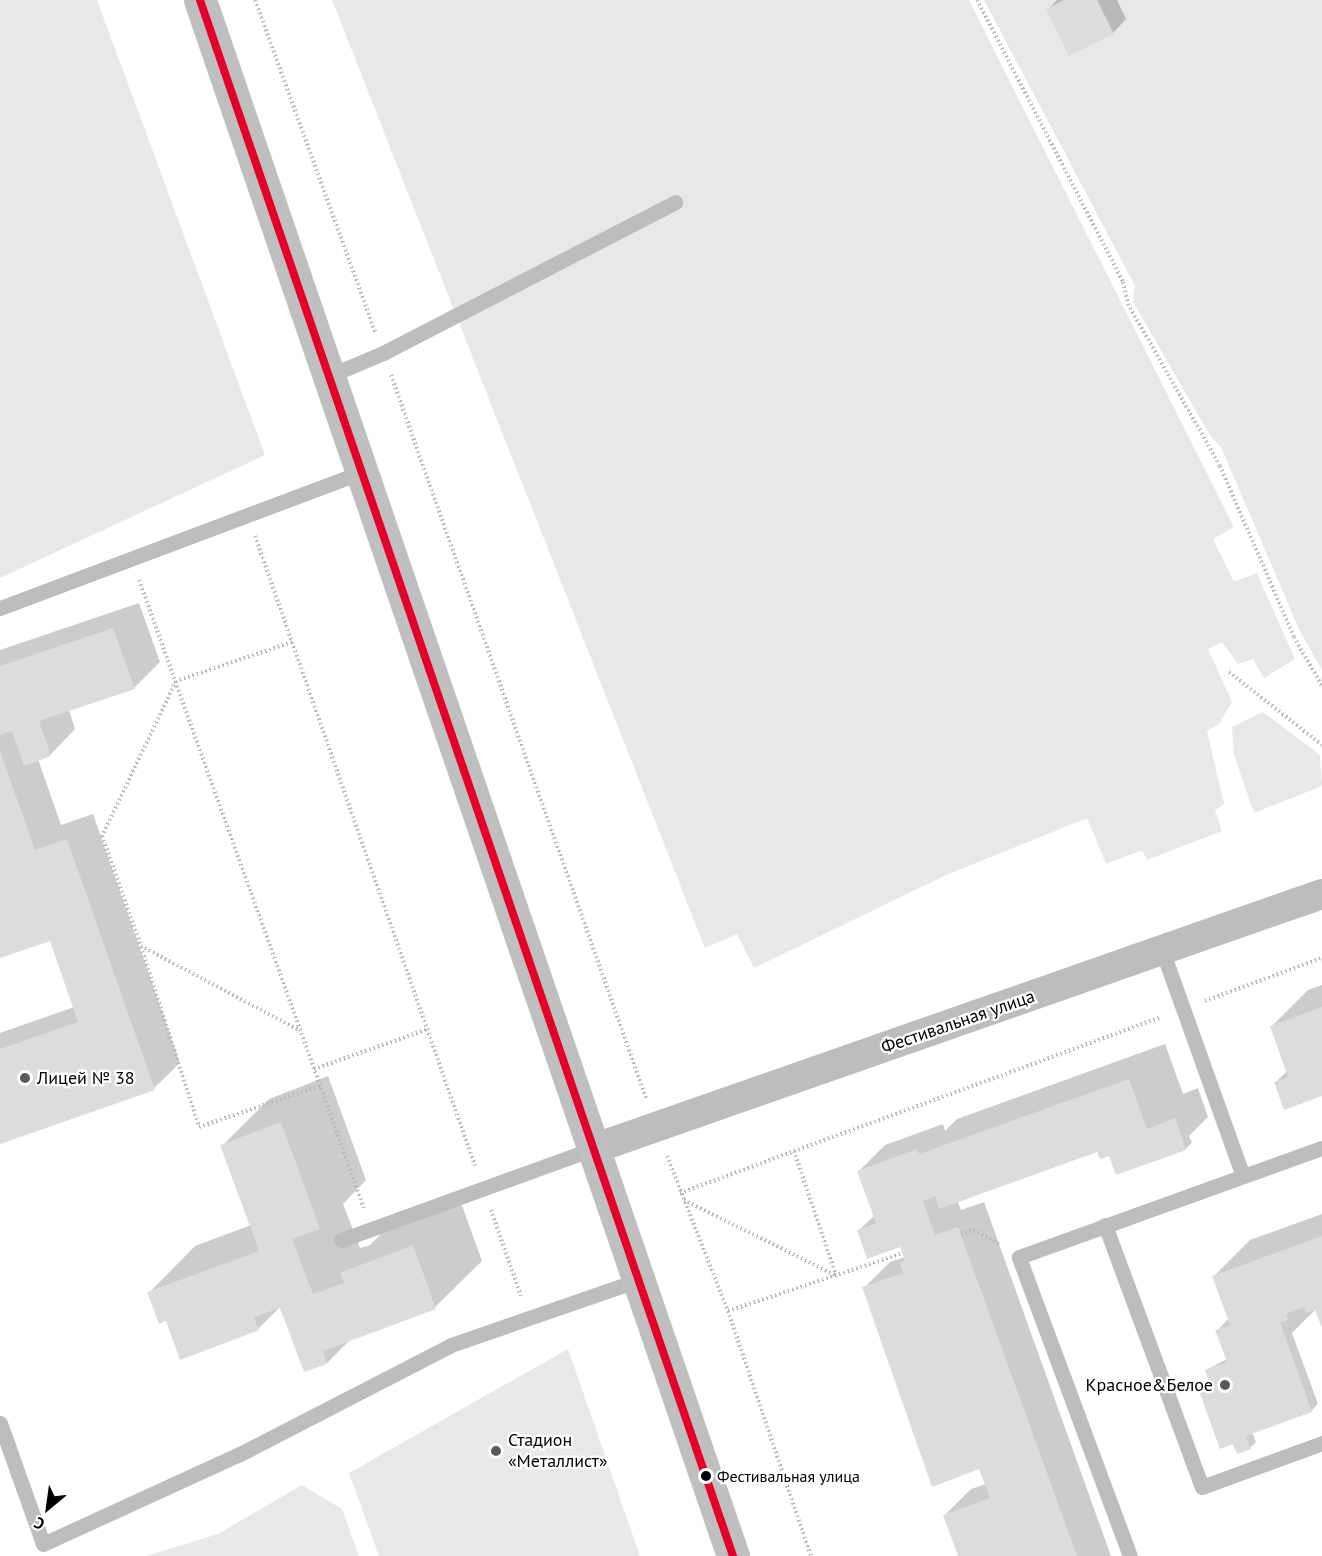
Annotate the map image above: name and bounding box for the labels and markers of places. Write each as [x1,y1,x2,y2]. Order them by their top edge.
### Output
place label: Лицей № 38 [37,1067,135,1089]
marker: Лицей № 38 [18,1071,32,1085]
place label: Красное&Белое [1086,1374,1213,1396]
marker: Красное&Белое [1218,1378,1232,1392]
place label: Стадион «Металлист» [508,1430,608,1472]
marker: Стадион «Металлист» [489,1444,503,1458]
place label: Фестивальная улица [717,1466,860,1486]
marker: Фестивальная улица [700,1470,712,1482]

